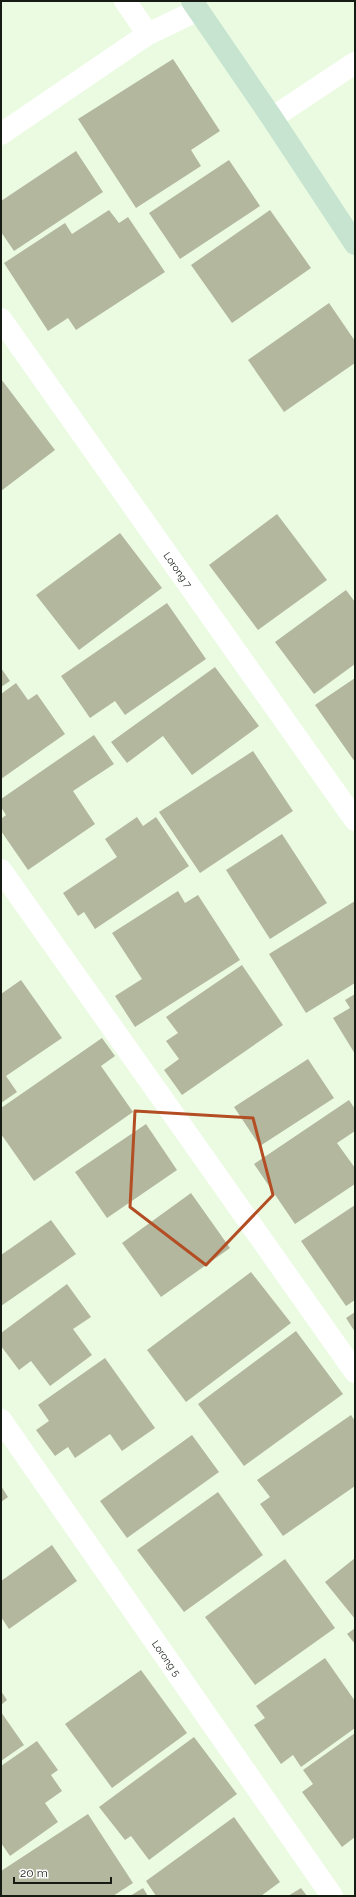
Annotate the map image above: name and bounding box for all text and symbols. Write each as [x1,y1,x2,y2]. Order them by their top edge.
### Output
street label: Lorong 7 [162,550,195,590]
street label: Lorong 5 [150,1638,183,1679]
scale bar [14,1859,111,1885]
text: 20 m [20,1866,48,1880]

